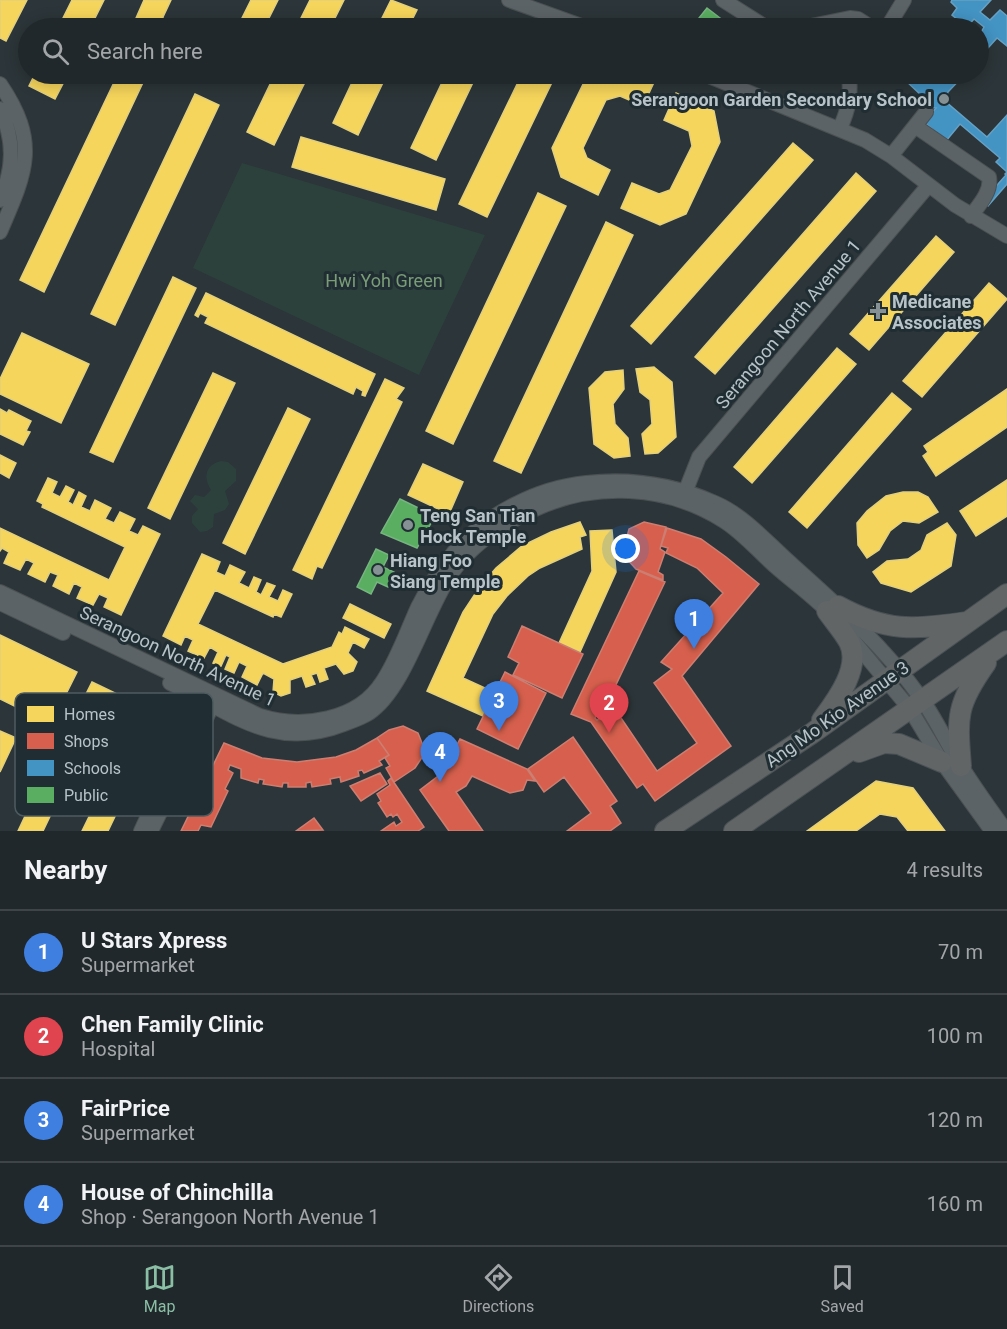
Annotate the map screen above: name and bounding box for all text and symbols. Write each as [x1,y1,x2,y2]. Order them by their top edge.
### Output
search box [18,18,989,84]
icon: search [39,35,72,68]
text: Search here [87,39,203,64]
place label: Serangoon Garden Secondary School [631,89,932,110]
marker: Serangoon Garden Secondary School [937,92,951,106]
street label: Serangoon North Avenue 1 [711,235,865,413]
park label: Hwi Yoh Green [325,270,443,291]
place label: Medicane Associates [892,291,982,333]
marker: Medicane Associates [869,302,887,320]
place label: Teng San Tian Hock Temple [420,505,535,547]
marker: Teng San Tian Hock Temple [401,518,415,532]
your location [611,534,640,563]
place label: Hiang Foo Siang Temple [390,550,500,592]
marker: Hiang Foo Siang Temple [371,563,385,577]
pin: 1 [674,600,714,649]
street label: Serangoon North Avenue 1 [77,601,279,711]
street label: Ang Mo Kio Avenue 3 [761,656,913,772]
pin: 3 [480,682,518,731]
pin: 2 [590,684,628,733]
legend [15,693,213,816]
text: Homes [64,705,115,724]
text: Shops [64,732,109,751]
pin: 4 [420,732,460,782]
text: Schools [64,759,121,778]
text: Public [64,786,108,805]
text: Nearby [24,855,107,885]
text: 4 results [907,858,983,882]
text: U Stars Xpress [81,928,227,953]
text: 1 [38,940,49,964]
text: 70 m [938,940,983,964]
text: Supermarket [81,953,195,977]
text: Chen Family Clinic [81,1012,264,1037]
text: 2 [38,1024,49,1048]
text: 100 m [927,1024,983,1048]
text: Hospital [81,1037,155,1061]
text: FairPrice [81,1096,170,1121]
text: 3 [38,1108,49,1132]
text: 120 m [927,1108,983,1132]
text: Supermarket [81,1121,195,1145]
text: House of Chinchilla [81,1180,274,1205]
text: 4 [38,1192,49,1216]
text: 160 m [927,1192,983,1216]
text: Shop · Serangoon North Avenue 1 [81,1205,380,1229]
tab: Map [143,1261,176,1316]
tab: Directions [462,1261,534,1316]
tab: Saved [821,1261,864,1316]

